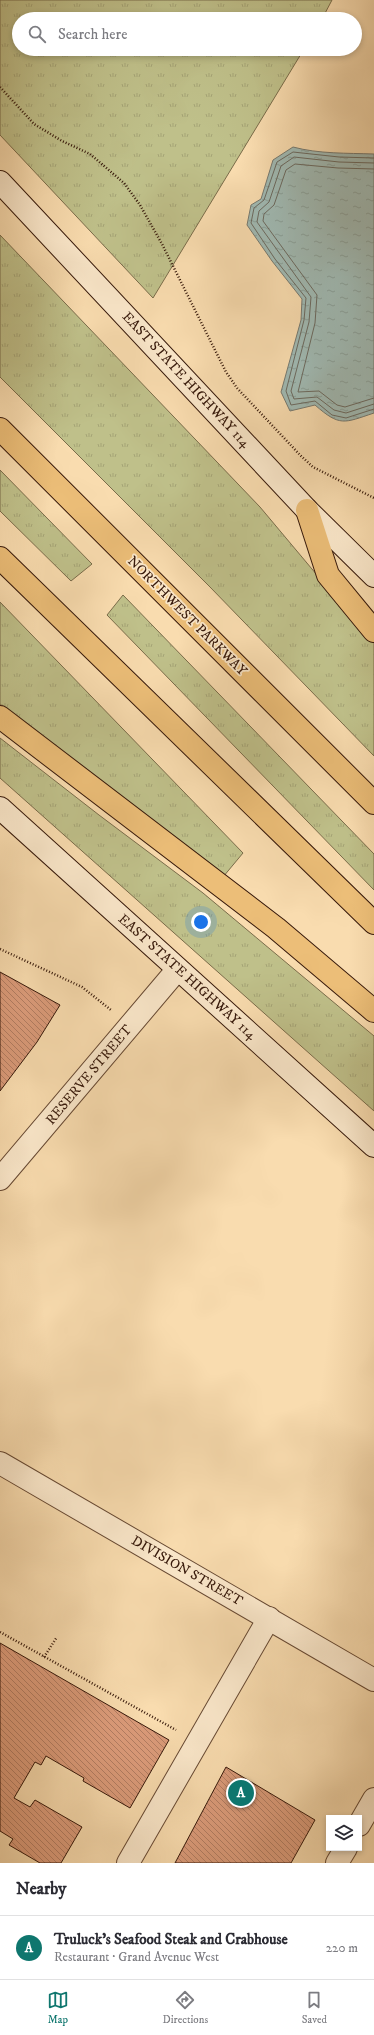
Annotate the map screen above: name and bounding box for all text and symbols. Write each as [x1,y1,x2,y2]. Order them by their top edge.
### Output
search box [12,12,362,56]
icon: search [26,23,48,45]
text: Search here [58,25,127,44]
street label: EAST STATE HIGHWAY 114 [118,308,254,452]
street label: NORTHWEST PARKWAY [123,552,251,680]
street label: EAST STATE HIGHWAY 114 [114,910,260,1044]
your location [191,912,211,932]
street label: RESERVE STREET [42,1021,136,1129]
street label: DIVISION STREET [128,1532,246,1610]
pin: A [228,1778,254,1808]
map controls [326,1815,362,1851]
button: layers [326,1815,362,1851]
text: Nearby [16,1878,66,1900]
text: Truluck's Seafood Steak and Crabhouse [54,1930,288,1949]
text: A [25,1940,33,1956]
text: 220 m [326,1940,358,1956]
text: Restaurant · Grand Avenue West [54,1949,219,1965]
tab: Map [47,1989,69,2027]
tab: Directions [163,1989,208,2027]
tab: Saved [302,1989,327,2027]

